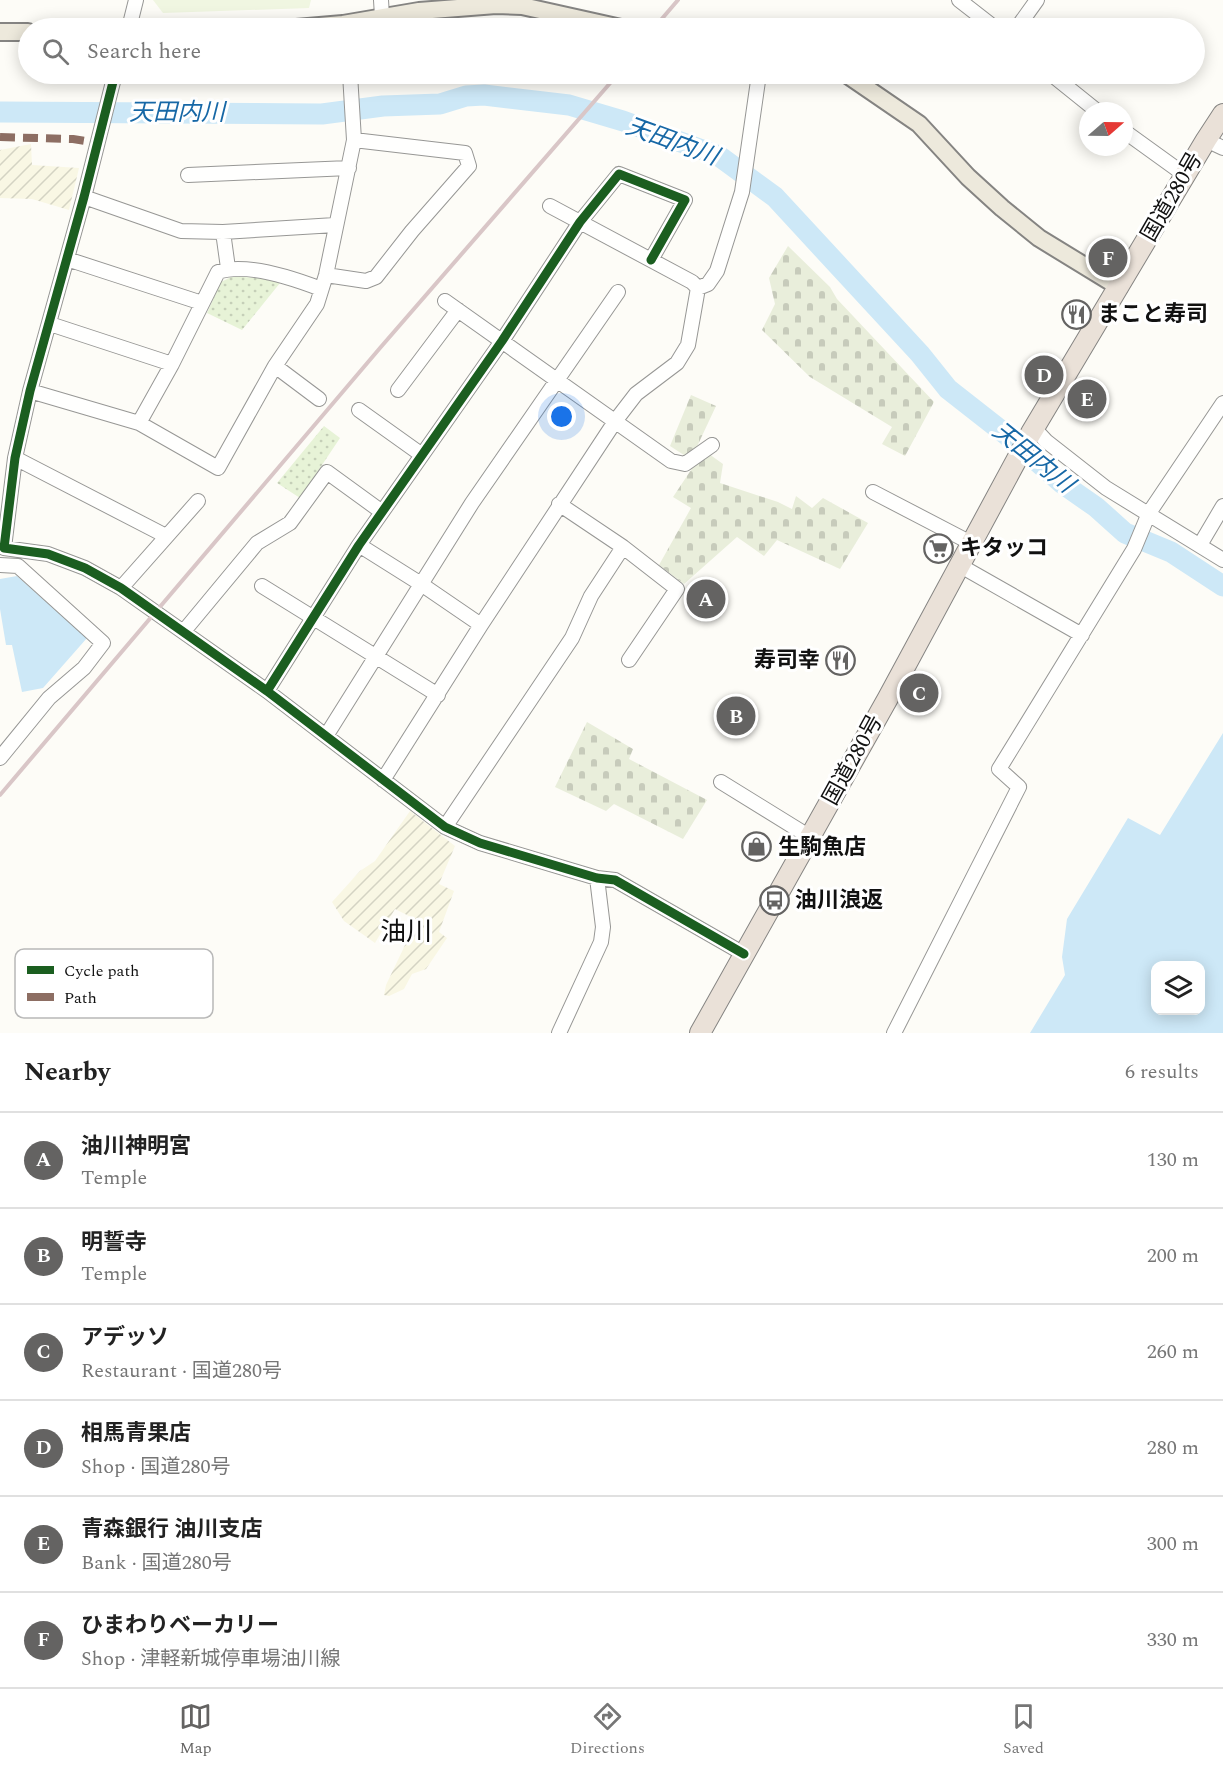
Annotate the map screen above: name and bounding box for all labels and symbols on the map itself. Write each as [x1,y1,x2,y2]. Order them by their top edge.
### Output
water label: 天田内川 [129,95,228,131]
north arrow [1079,102,1133,156]
water label: 天田内川 [621,109,726,176]
street label: 国道280号 [1133,146,1211,248]
pin: F [1088,236,1128,280]
restaurant icon: まこと寿司 [1061,298,1093,330]
place label: まこと寿司 [1098,298,1208,331]
pin: D [1024,352,1064,398]
pin: E [1068,376,1106,422]
your location [547,402,576,431]
water label: 天田内川 [984,414,1084,504]
supermarket icon: キタッコ [923,532,955,564]
place label: キタッコ [960,532,1048,565]
pin: A [686,576,726,622]
place label: 寿司幸 [754,644,820,677]
restaurant icon: 寿司幸 [825,644,857,676]
pin: C [900,670,938,716]
pin: B [716,694,756,738]
street label: 国道280号 [815,709,891,811]
shop icon: 生駒魚店 [741,831,773,863]
place label: 生駒魚店 [778,831,866,864]
bus stop icon: 油川浪返 [758,884,790,916]
place label: 油川浪返 [795,884,883,917]
district label: 油川 [380,912,432,952]
legend [15,949,213,1018]
text: Cycle path [64,959,139,983]
text: Path [64,986,97,1010]

